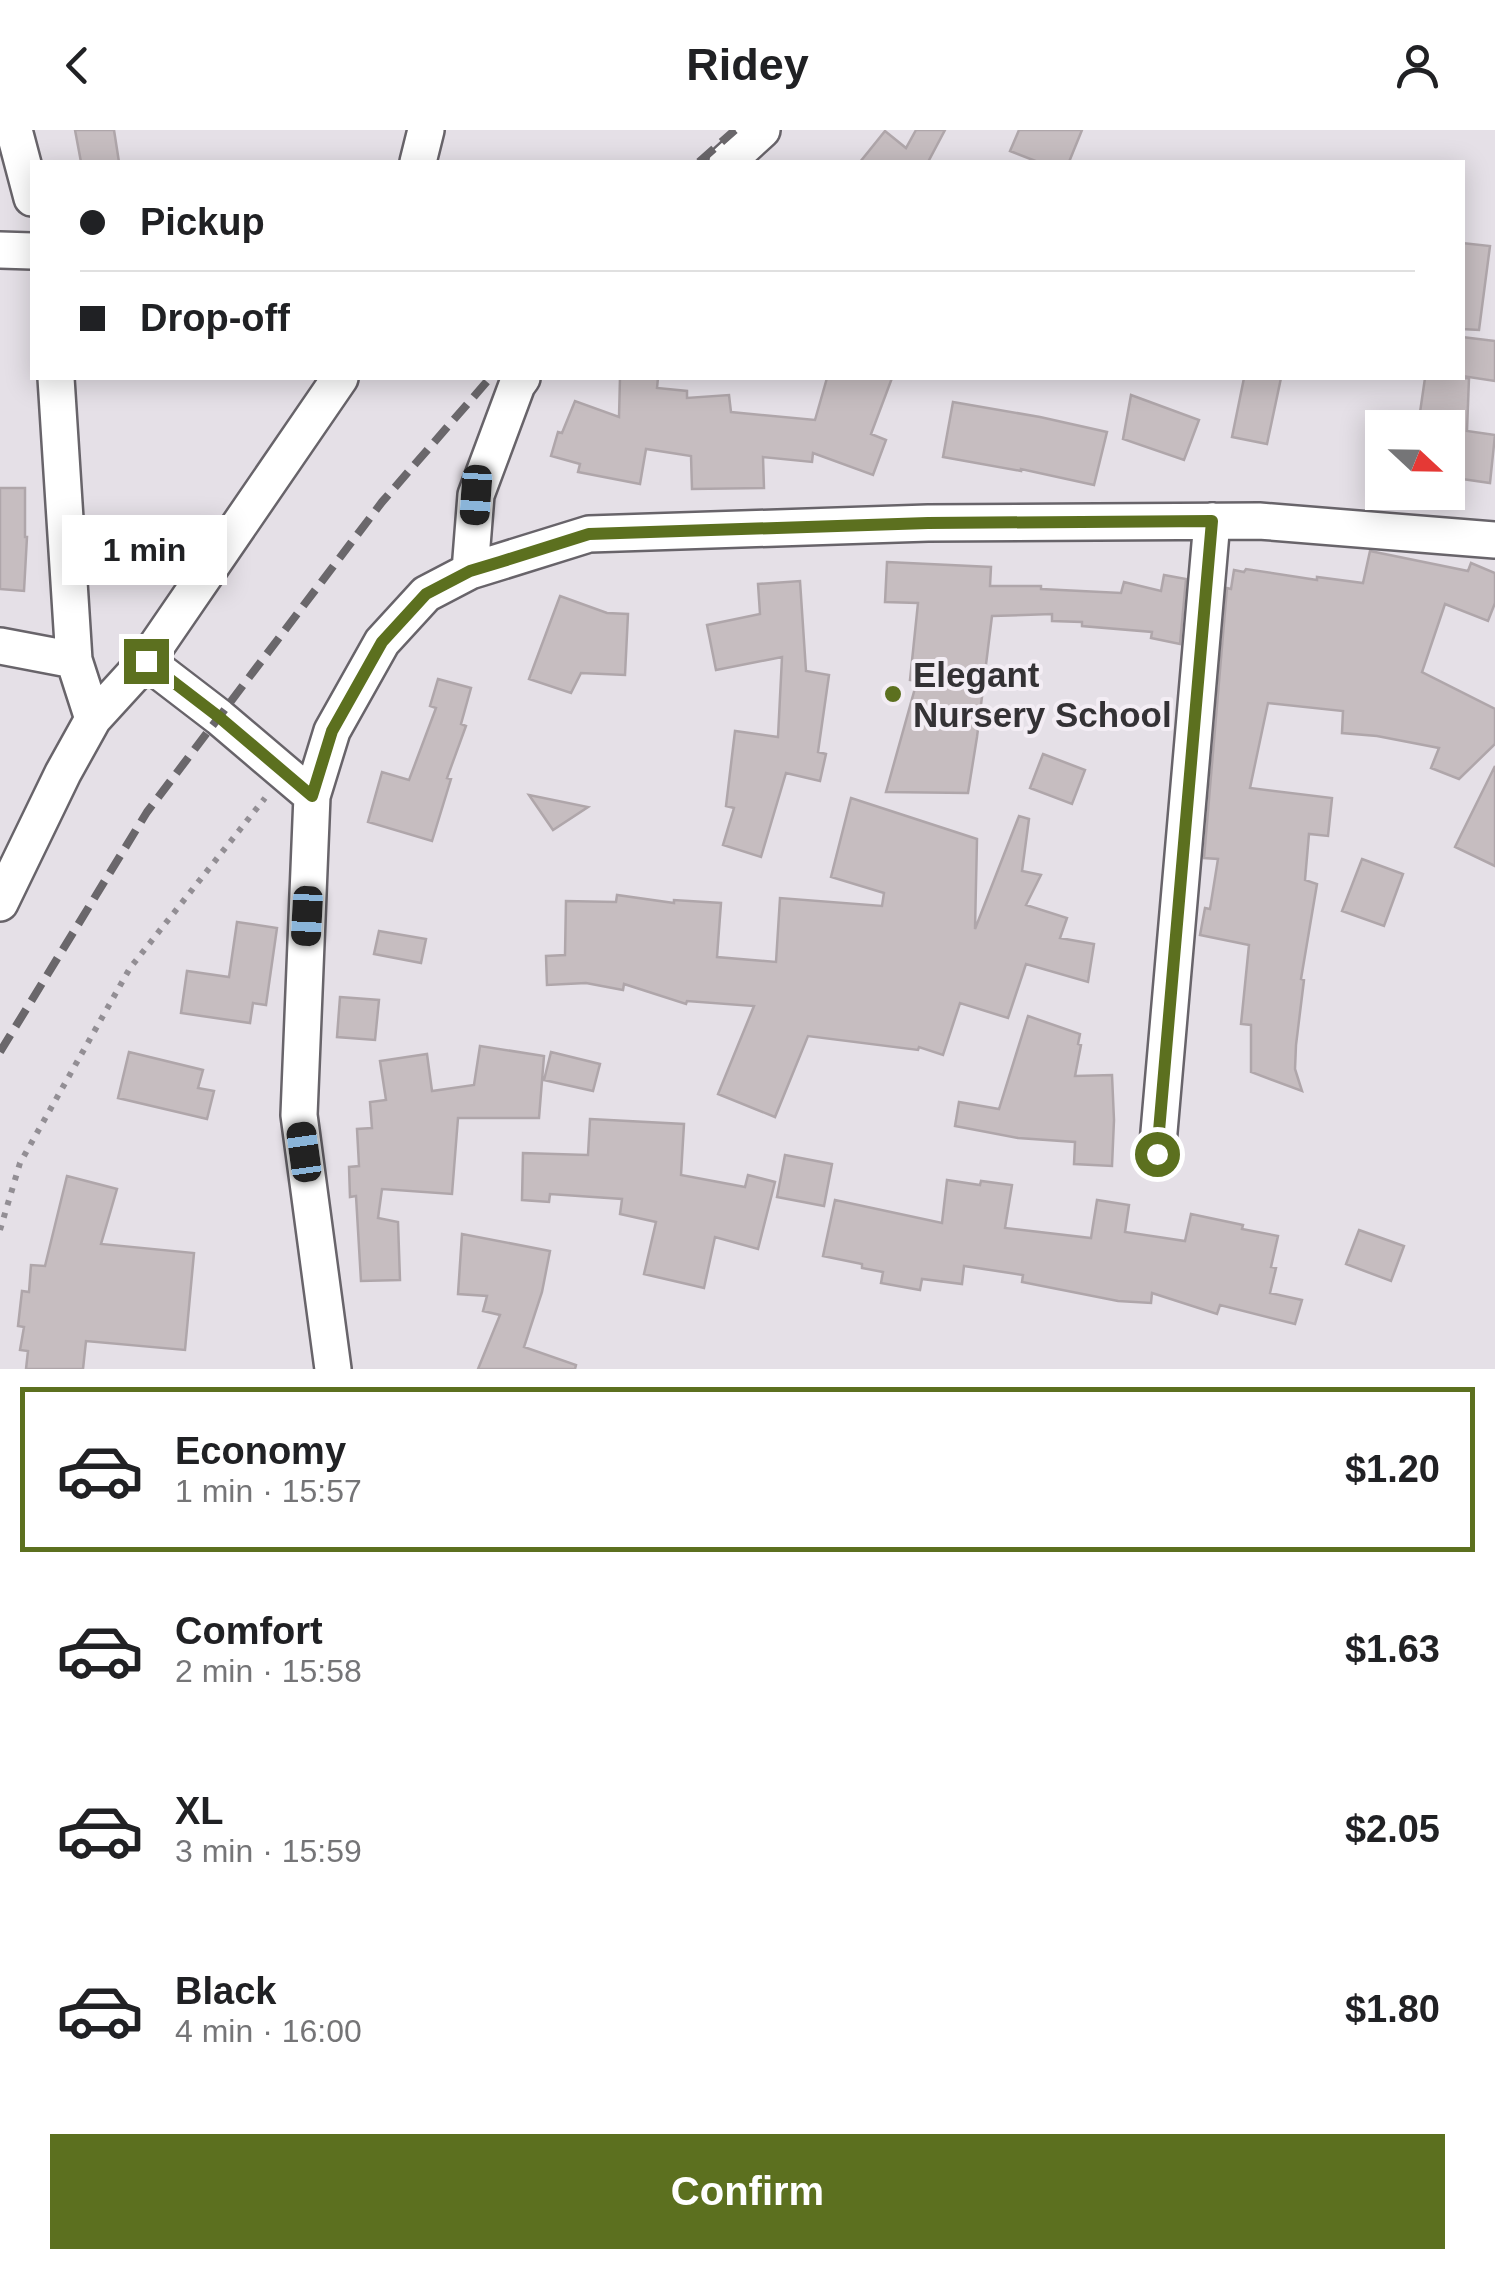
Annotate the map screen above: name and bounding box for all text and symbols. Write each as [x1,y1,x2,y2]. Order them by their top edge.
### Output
icon: back [50,38,105,93]
icon: person [1390,38,1445,93]
text: Ridey [686,39,809,90]
text: Pickup [140,201,265,243]
text: Drop-off [140,297,290,339]
north arrow [1365,410,1465,510]
map controls [1365,410,1465,510]
car [459,464,493,526]
callout: 1 min [64,516,228,586]
text: 1 min [103,532,186,568]
route end [124,639,169,684]
place label: Elegant Nursery School [913,655,1172,734]
marker: Elegant Nursery School [882,683,904,705]
car [290,885,324,947]
car [285,1120,323,1184]
route start [1135,1132,1180,1177]
icon: car [55,1425,145,1515]
text: Economy [175,1430,346,1472]
text: $1.20 [1345,1448,1440,1490]
text: 1 min · 15:57 [175,1473,362,1509]
icon: car [55,1605,145,1695]
text: Comfort [175,1610,323,1652]
text: $1.63 [1345,1628,1440,1670]
text: 2 min · 15:58 [175,1653,362,1689]
icon: car [55,1785,145,1875]
text: XL [175,1790,224,1832]
text: $2.05 [1345,1808,1440,1850]
text: 3 min · 15:59 [175,1833,362,1869]
icon: car [55,1965,145,2055]
text: Black [175,1970,276,2012]
text: $1.80 [1345,1988,1440,2030]
text: 4 min · 16:00 [175,2013,362,2049]
button: Confirm [50,2134,1445,2249]

